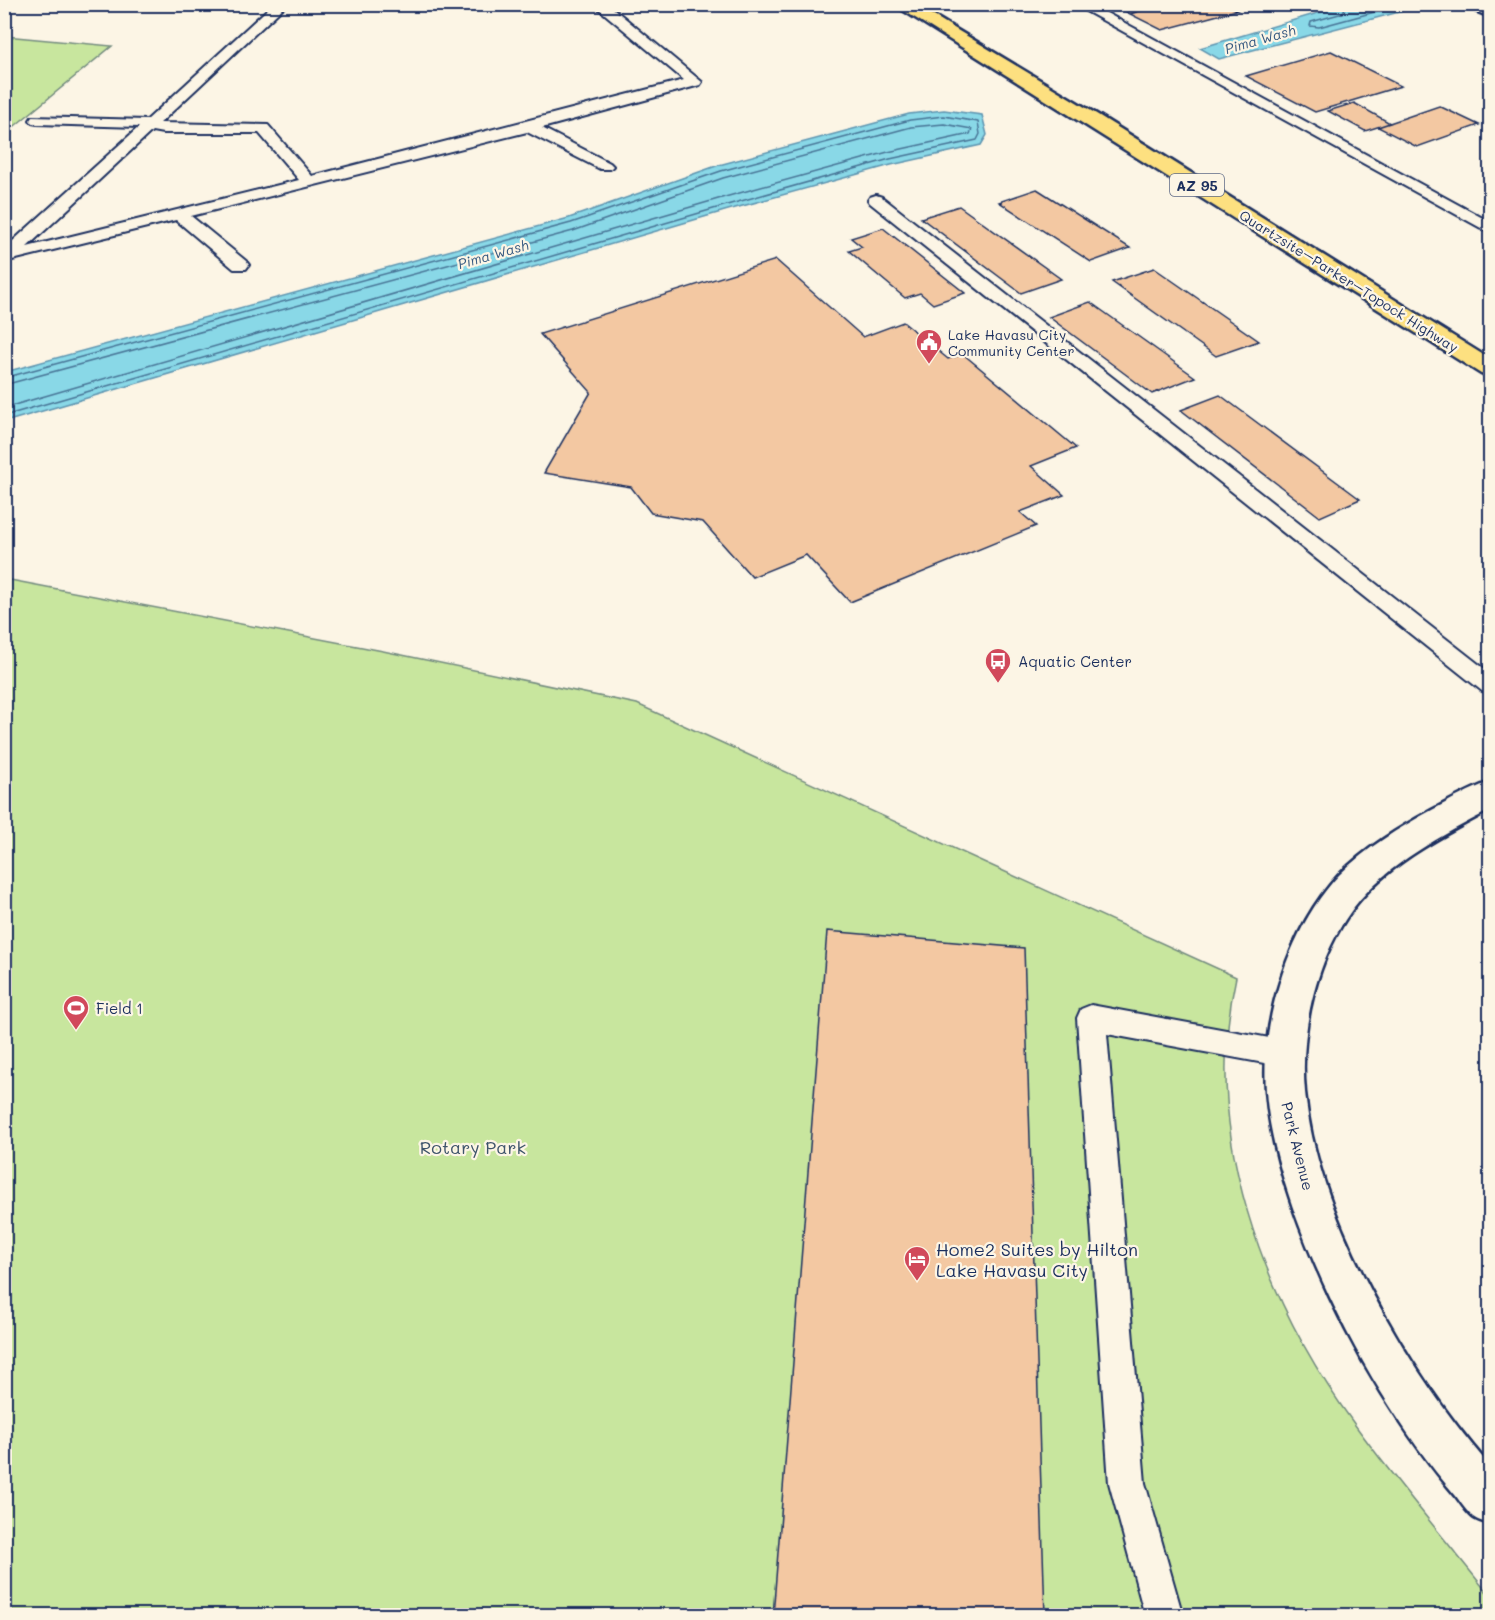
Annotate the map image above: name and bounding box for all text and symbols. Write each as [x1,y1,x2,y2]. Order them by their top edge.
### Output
water label: Pima Wash [1222,20,1298,58]
road number: AZ 95 [1170,174,1224,196]
street label: Quartzsite–Parker–Topock Highway [1236,205,1462,357]
water label: Pima Wash [455,235,531,273]
place label: Lake Havasu City Community Center [948,325,1075,360]
public building icon: Lake Havasu City Community Center [914,327,944,365]
bus stop icon: Aquatic Center [983,646,1013,684]
place label: Aquatic Center [1018,651,1132,671]
sports icon: Field 1 [61,993,91,1031]
place label: Field 1 [96,998,143,1018]
street label: Park Avenue [1277,1100,1319,1192]
park label: Rotary Park [420,1135,526,1159]
place label: Home2 Suites by Hilton Lake Havasu City [936,1237,1138,1282]
hotel icon: Home2 Suites by Hilton Lake Havasu City [902,1244,932,1282]

